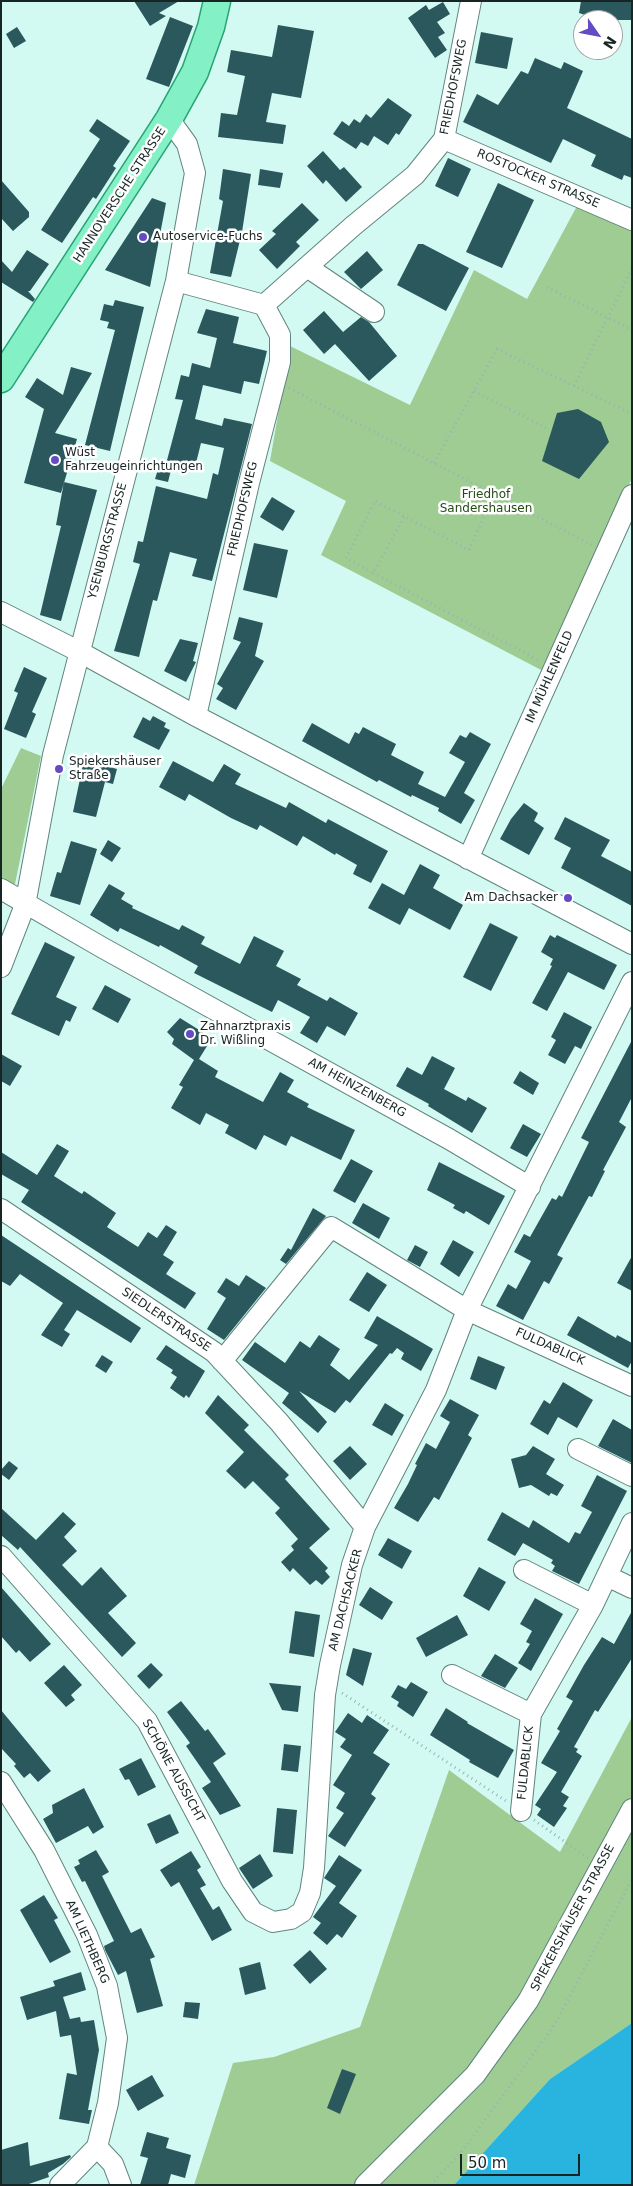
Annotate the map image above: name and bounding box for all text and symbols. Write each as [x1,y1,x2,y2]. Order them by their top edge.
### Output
north arrow [573,10,623,60]
text: N [600,33,620,52]
street label: FRIEDHOFSWEG [438,38,470,136]
street label: HANNOVERSCHE STRASSE [71,124,169,266]
street label: ROSTOCKER STRASSE [474,147,602,211]
place label: Autoservice-Fuchs [153,230,262,244]
marker: Autoservice-Fuchs [137,231,149,243]
place label: Wüst Fahrzeugeinrichtungen [65,446,203,474]
marker: Wüst Fahrzeugeinrichtungen [49,454,61,466]
street label: FRIEDHOFSWEG [225,460,261,558]
street label: YSENBURGSTRASSE [86,481,130,601]
park label: Friedhof Sandershausen [440,488,532,516]
street label: IM MÜHLENFELD [523,629,577,725]
place label: Spiekershäuser Straße [69,755,161,783]
marker: Spiekershäuser Straße [53,763,65,775]
place label: Am Dachsacker [464,891,558,905]
marker: Am Dachsacker [562,892,574,904]
place label: Zahnarztpraxis Dr. Wißling [200,1020,291,1048]
marker: Zahnarztpraxis Dr. Wißling [184,1028,196,1040]
street label: AM HEINZENBERG [306,1055,408,1121]
street label: SIEDLERSTRASSE [119,1285,213,1355]
street label: FULDABLICK [513,1325,587,1369]
street label: AM DACHSACKER [326,1547,366,1653]
street label: SCHÖNE AUSSICHT [139,1717,207,1825]
street label: FULDABLICK [515,1725,537,1801]
street label: SPIEKERSHÄUSER STRASSE [528,1842,618,1994]
street label: AM LIETHBERG [62,1898,112,1986]
scale bar [463,2144,583,2176]
text: 50 m [468,2154,506,2172]

